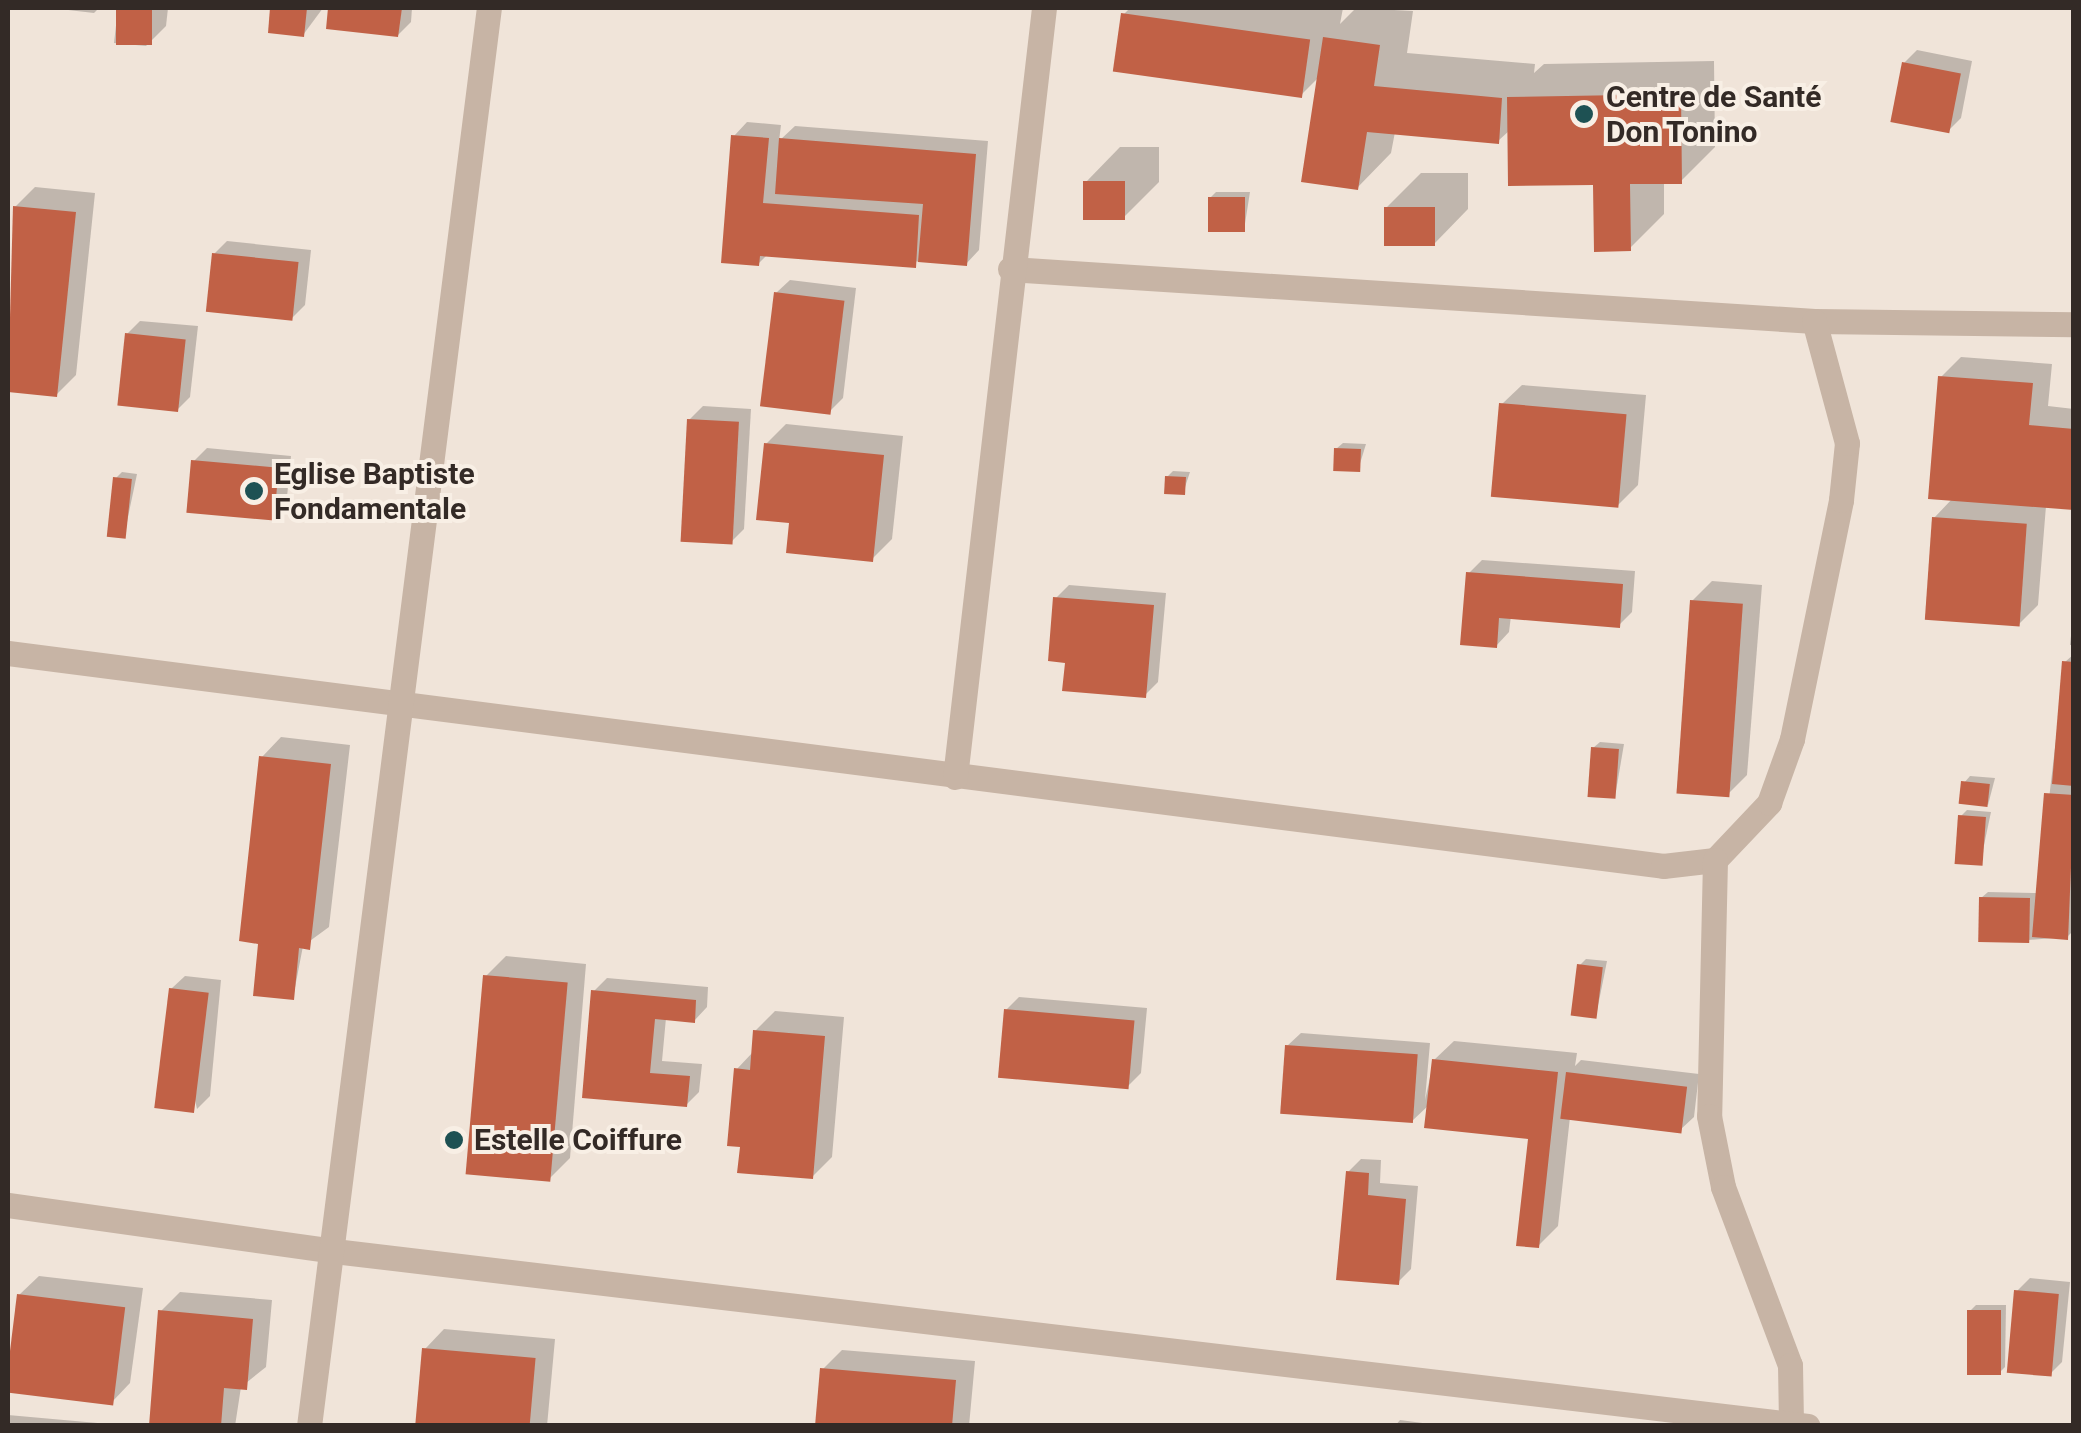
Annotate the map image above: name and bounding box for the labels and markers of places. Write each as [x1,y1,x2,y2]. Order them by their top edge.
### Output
place label: Centre de Santé Don Tonino [1606,79,1821,150]
marker: Centre de Santé Don Tonino [1571,101,1597,127]
place label: Eglise Baptiste Fondamentale [274,456,475,526]
marker: Eglise Baptiste Fondamentale [243,480,265,502]
place label: Estelle Coiffure [474,1122,682,1158]
marker: Estelle Coiffure [443,1129,465,1151]

